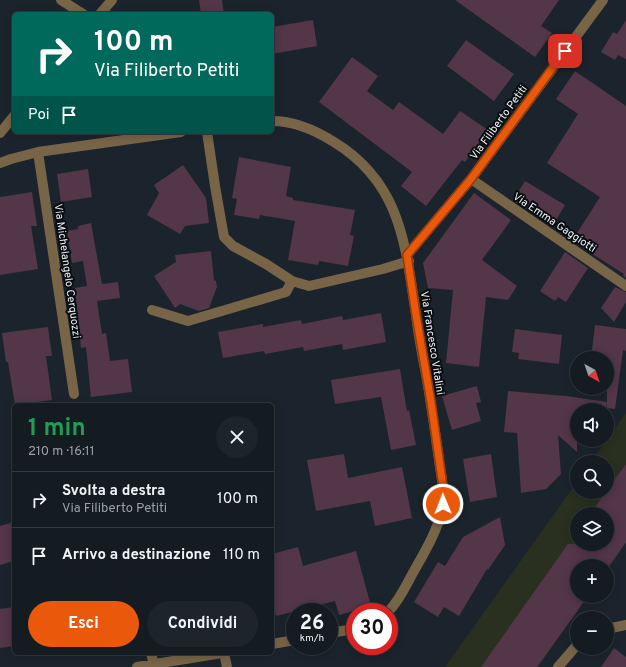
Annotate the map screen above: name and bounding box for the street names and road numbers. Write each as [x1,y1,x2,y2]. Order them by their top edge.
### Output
street label: Via Filiberto Petiti [467,83,531,163]
street label: Via Emma Gaggiotti [510,190,599,256]
street label: Via Michelangelo Cerquozzi [51,203,83,339]
street label: Via Francesco Vitalini [417,290,447,396]

